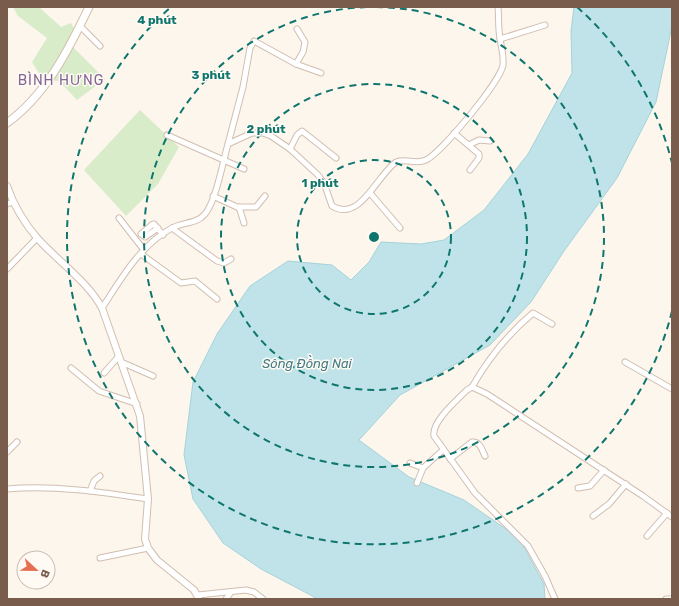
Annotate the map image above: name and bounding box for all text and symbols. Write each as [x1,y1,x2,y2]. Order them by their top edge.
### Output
text: 4 phút [137,13,177,27]
text: 3 phút [191,68,231,82]
district label: BÌNH HƯNG [18,71,104,89]
text: 2 phút [246,122,286,136]
text: 1 phút [301,176,339,190]
centre of rings [367,230,381,244]
water label: Sông Đồng Nai [262,355,353,372]
north arrow [16,550,56,590]
text: B [37,568,52,580]

